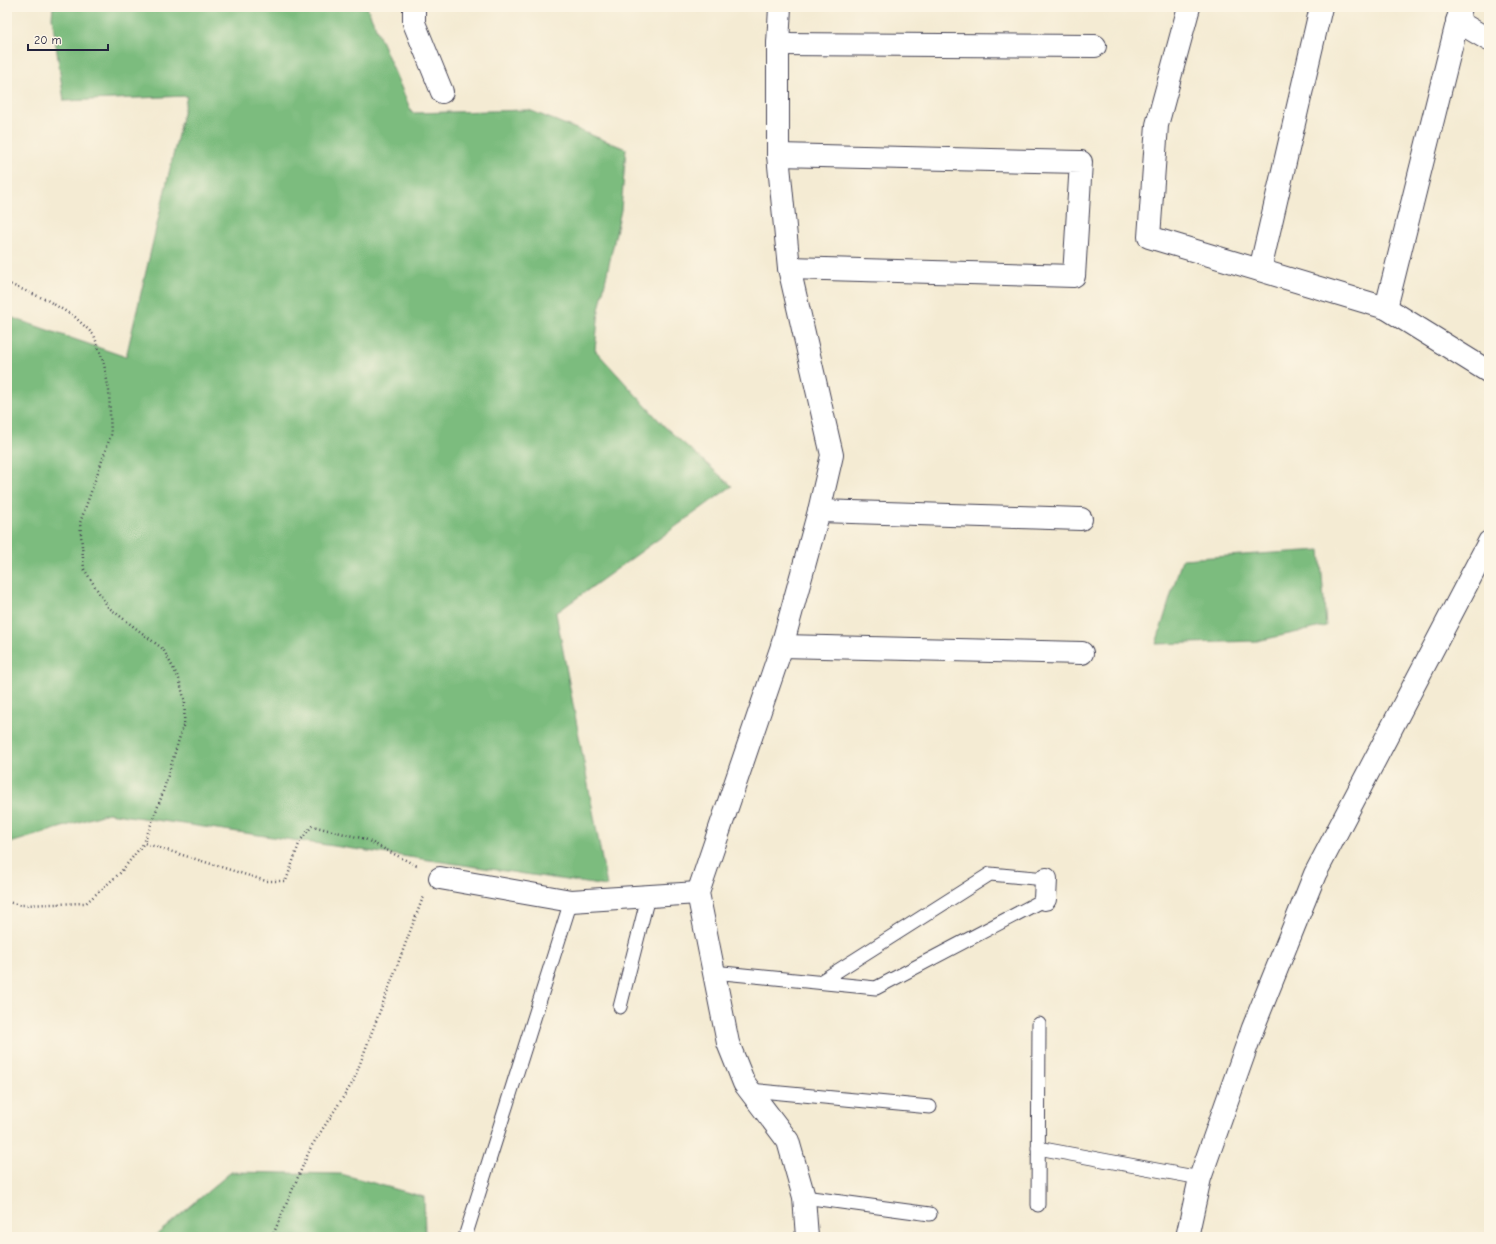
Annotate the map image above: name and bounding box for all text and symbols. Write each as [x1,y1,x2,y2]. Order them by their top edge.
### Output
scale bar [28,26,108,52]
text: 20 m [34,33,62,47]

